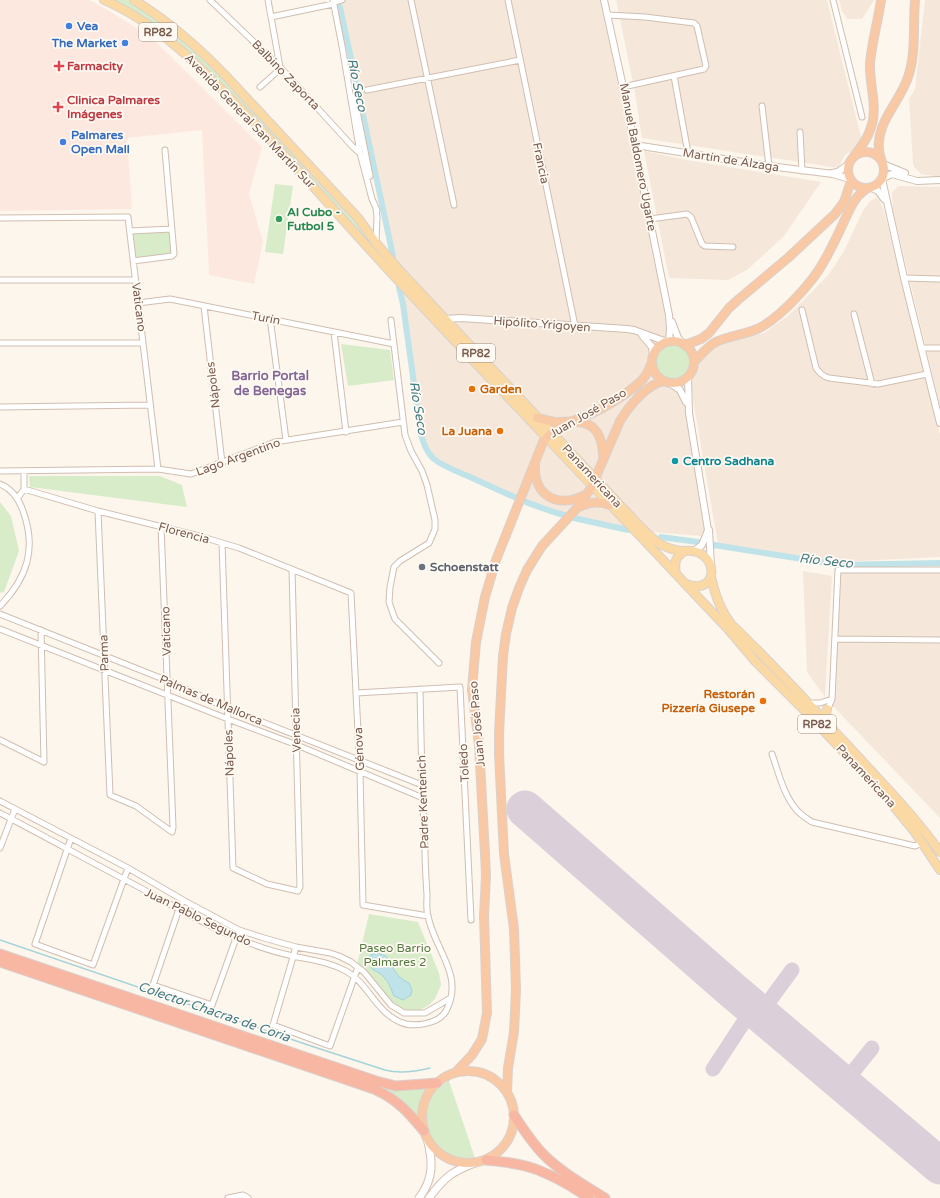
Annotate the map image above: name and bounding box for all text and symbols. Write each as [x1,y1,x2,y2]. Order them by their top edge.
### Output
place label: Vea [77,19,98,33]
marker: Vea [64,21,74,31]
road number: RP82 [139,23,177,41]
place label: The Market [51,36,117,50]
street label: Balbino Zaporta [249,37,323,113]
marker: The Market [120,38,130,48]
street label: Avenida General San Martín Sur [182,51,318,191]
water label: Río Seco [344,57,371,114]
place label: Farmacity [67,59,123,74]
marker: Farmacity [54,61,64,71]
street label: Manuel Baldomero Ugarte [617,82,659,232]
place label: Clinica Palmares Imágenes [67,93,160,122]
marker: Clinica Palmares Imágenes [52,101,64,113]
place label: Palmares Open Mall [71,128,130,157]
marker: Palmares Open Mall [58,137,68,147]
street label: Francia [530,141,552,185]
street label: Martín de Álzaga [682,145,780,175]
place label: Al Cubo - Futbol 5 [287,205,340,233]
marker: Al Cubo - Futbol 5 [274,214,284,224]
street label: Vaticano [129,282,149,332]
street label: Turín [251,308,281,328]
street label: Hipólito Yrigoyen [493,314,591,334]
road number: RP82 [457,344,495,362]
street label: Nápoles [203,361,223,409]
district label: Barrio Portal de Benegas [231,368,309,399]
water label: Río Seco [405,380,431,437]
place label: Garden [480,382,522,396]
marker: Garden [467,384,477,394]
street label: Juan José Paso [547,385,629,441]
place label: La Juana [442,424,492,438]
marker: La Juana [495,426,505,436]
street label: Lago Argentino [194,435,282,479]
street label: Panamericana [559,442,625,510]
place label: Centro Sadhana [683,454,775,468]
marker: Centro Sadhana [670,456,680,466]
street label: Florencia [157,519,211,547]
water label: Río Seco [798,550,855,572]
place label: Schoenstatt [430,560,499,574]
marker: Schoenstatt [417,562,427,572]
street label: Vaticano [158,606,174,656]
street label: Parma [96,634,112,672]
street label: Palmas de Mallorca [157,672,265,728]
street label: Juan José Paso [466,680,488,768]
place label: Restorán Pizzería Giusepe [662,687,755,716]
marker: Restorán Pizzería Giusepe [758,696,768,706]
street label: Venecia [288,707,304,753]
road number: RP82 [798,715,836,733]
street label: Génova [351,727,367,771]
street label: Nápoles [221,729,237,777]
street label: Panamericana [833,742,899,810]
street label: Toledo [456,743,472,783]
street label: Padre Kentenich [414,755,432,849]
street label: Juan Pablo Segundo [142,885,254,949]
park label: Paseo Barrio Palmares 2 [359,941,431,969]
water label: Colector Chacras de Coria [136,978,293,1046]

